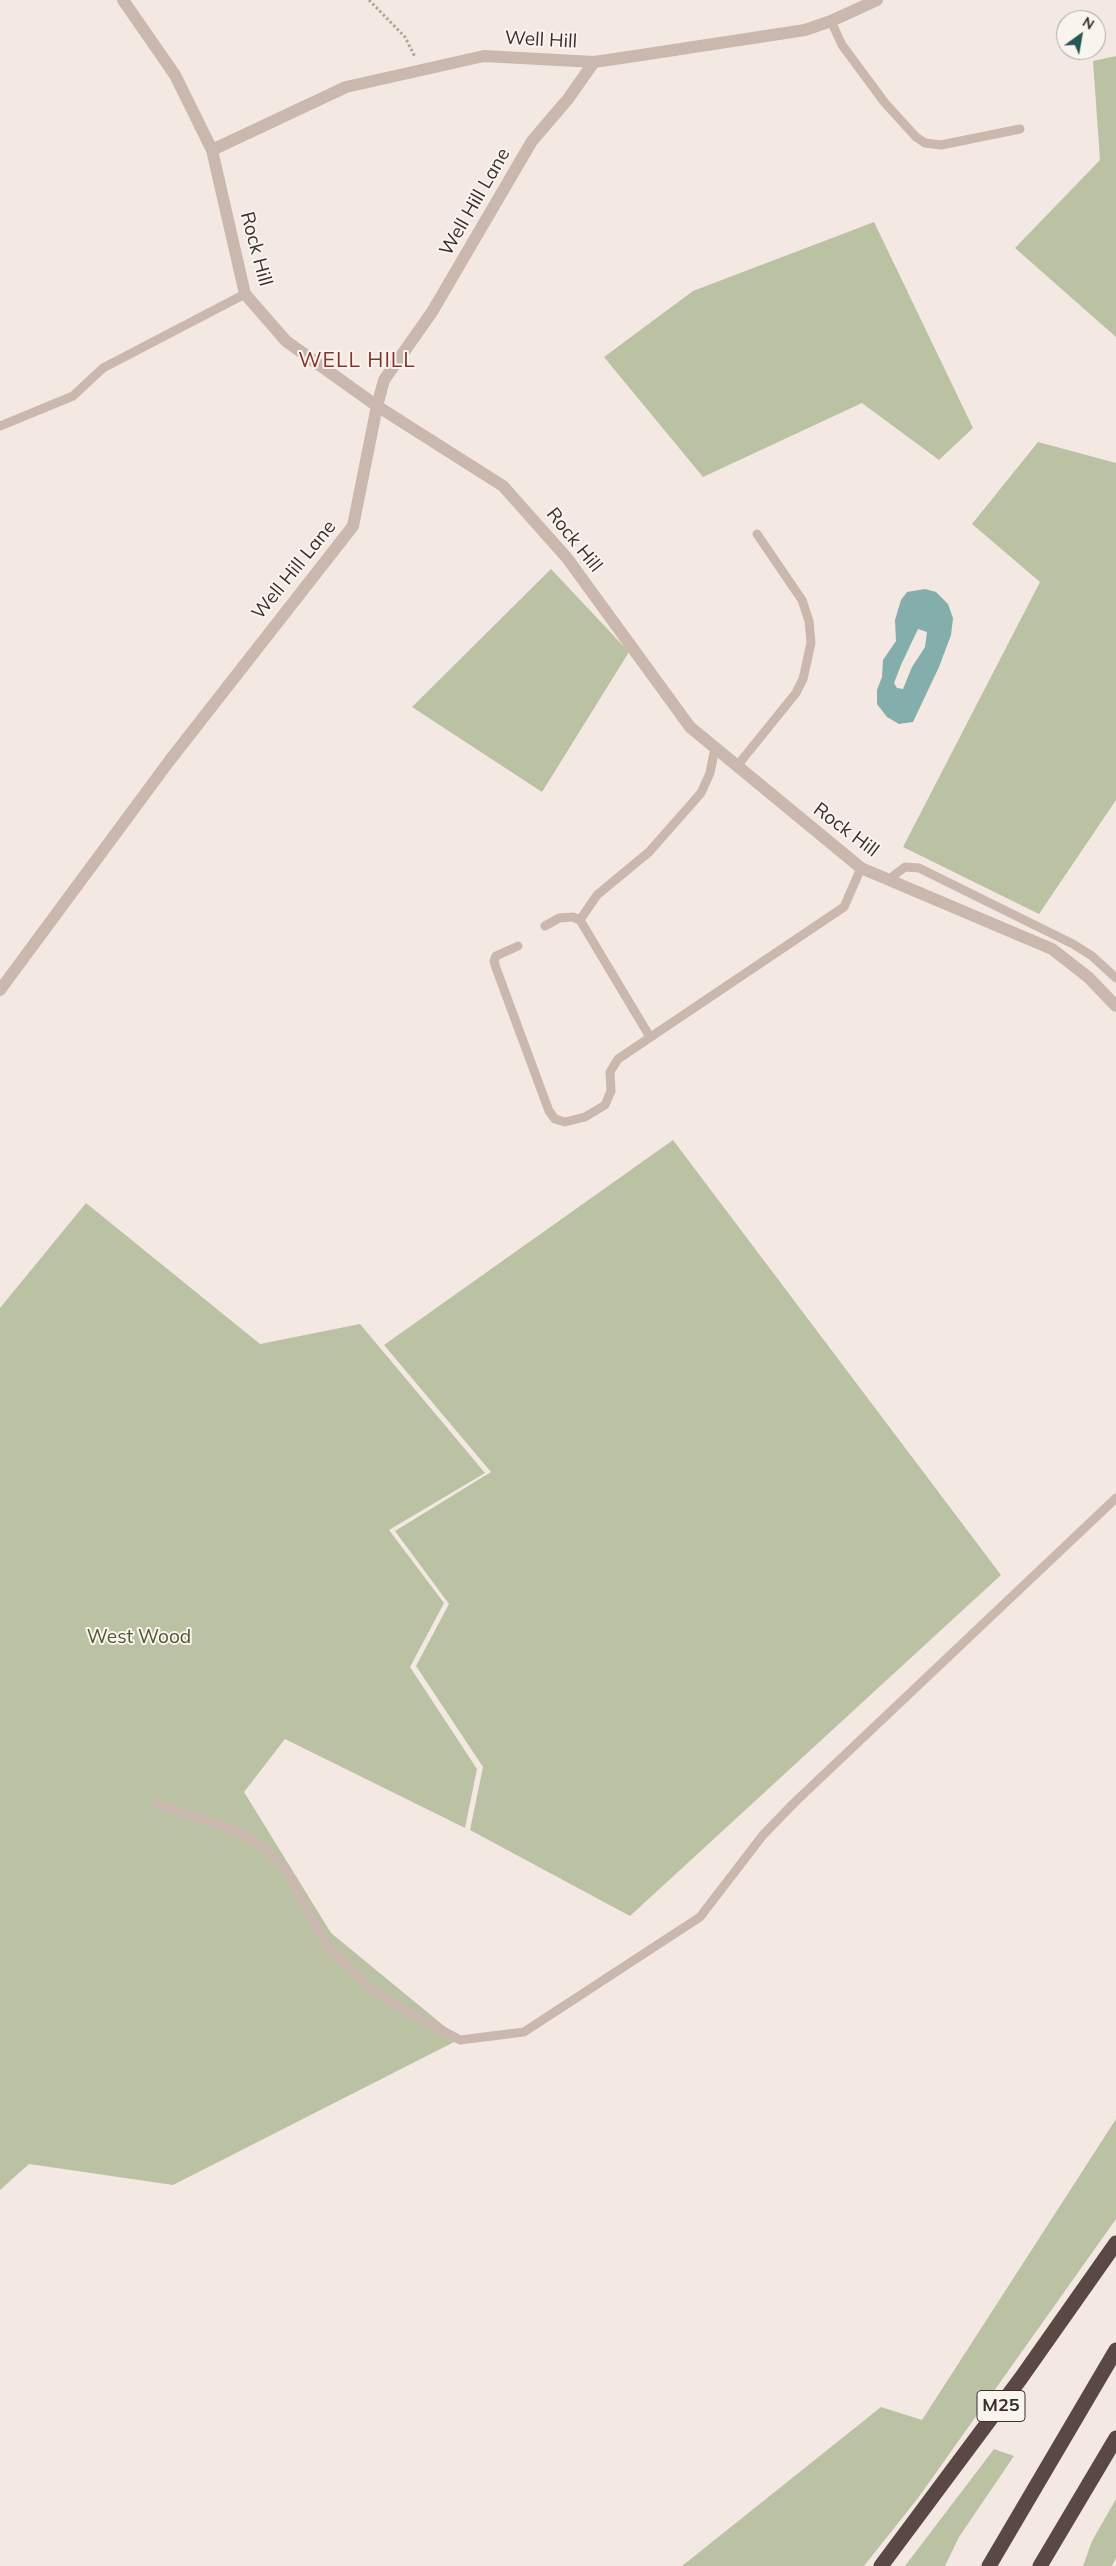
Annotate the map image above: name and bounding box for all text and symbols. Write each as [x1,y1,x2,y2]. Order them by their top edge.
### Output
north arrow [1056,10,1106,60]
text: N [1079,13,1098,34]
street label: Well Hill [504,27,578,53]
street label: Well Hill Lane [435,144,515,260]
street label: Rock Hill [235,209,277,289]
district label: WELL HILL [297,348,417,374]
street label: Rock Hill [541,503,607,577]
street label: Well Hill Lane [247,516,341,624]
street label: Rock Hill [809,798,883,862]
park label: West Wood [87,1626,191,1648]
road number: M25 [977,2390,1025,2422]

